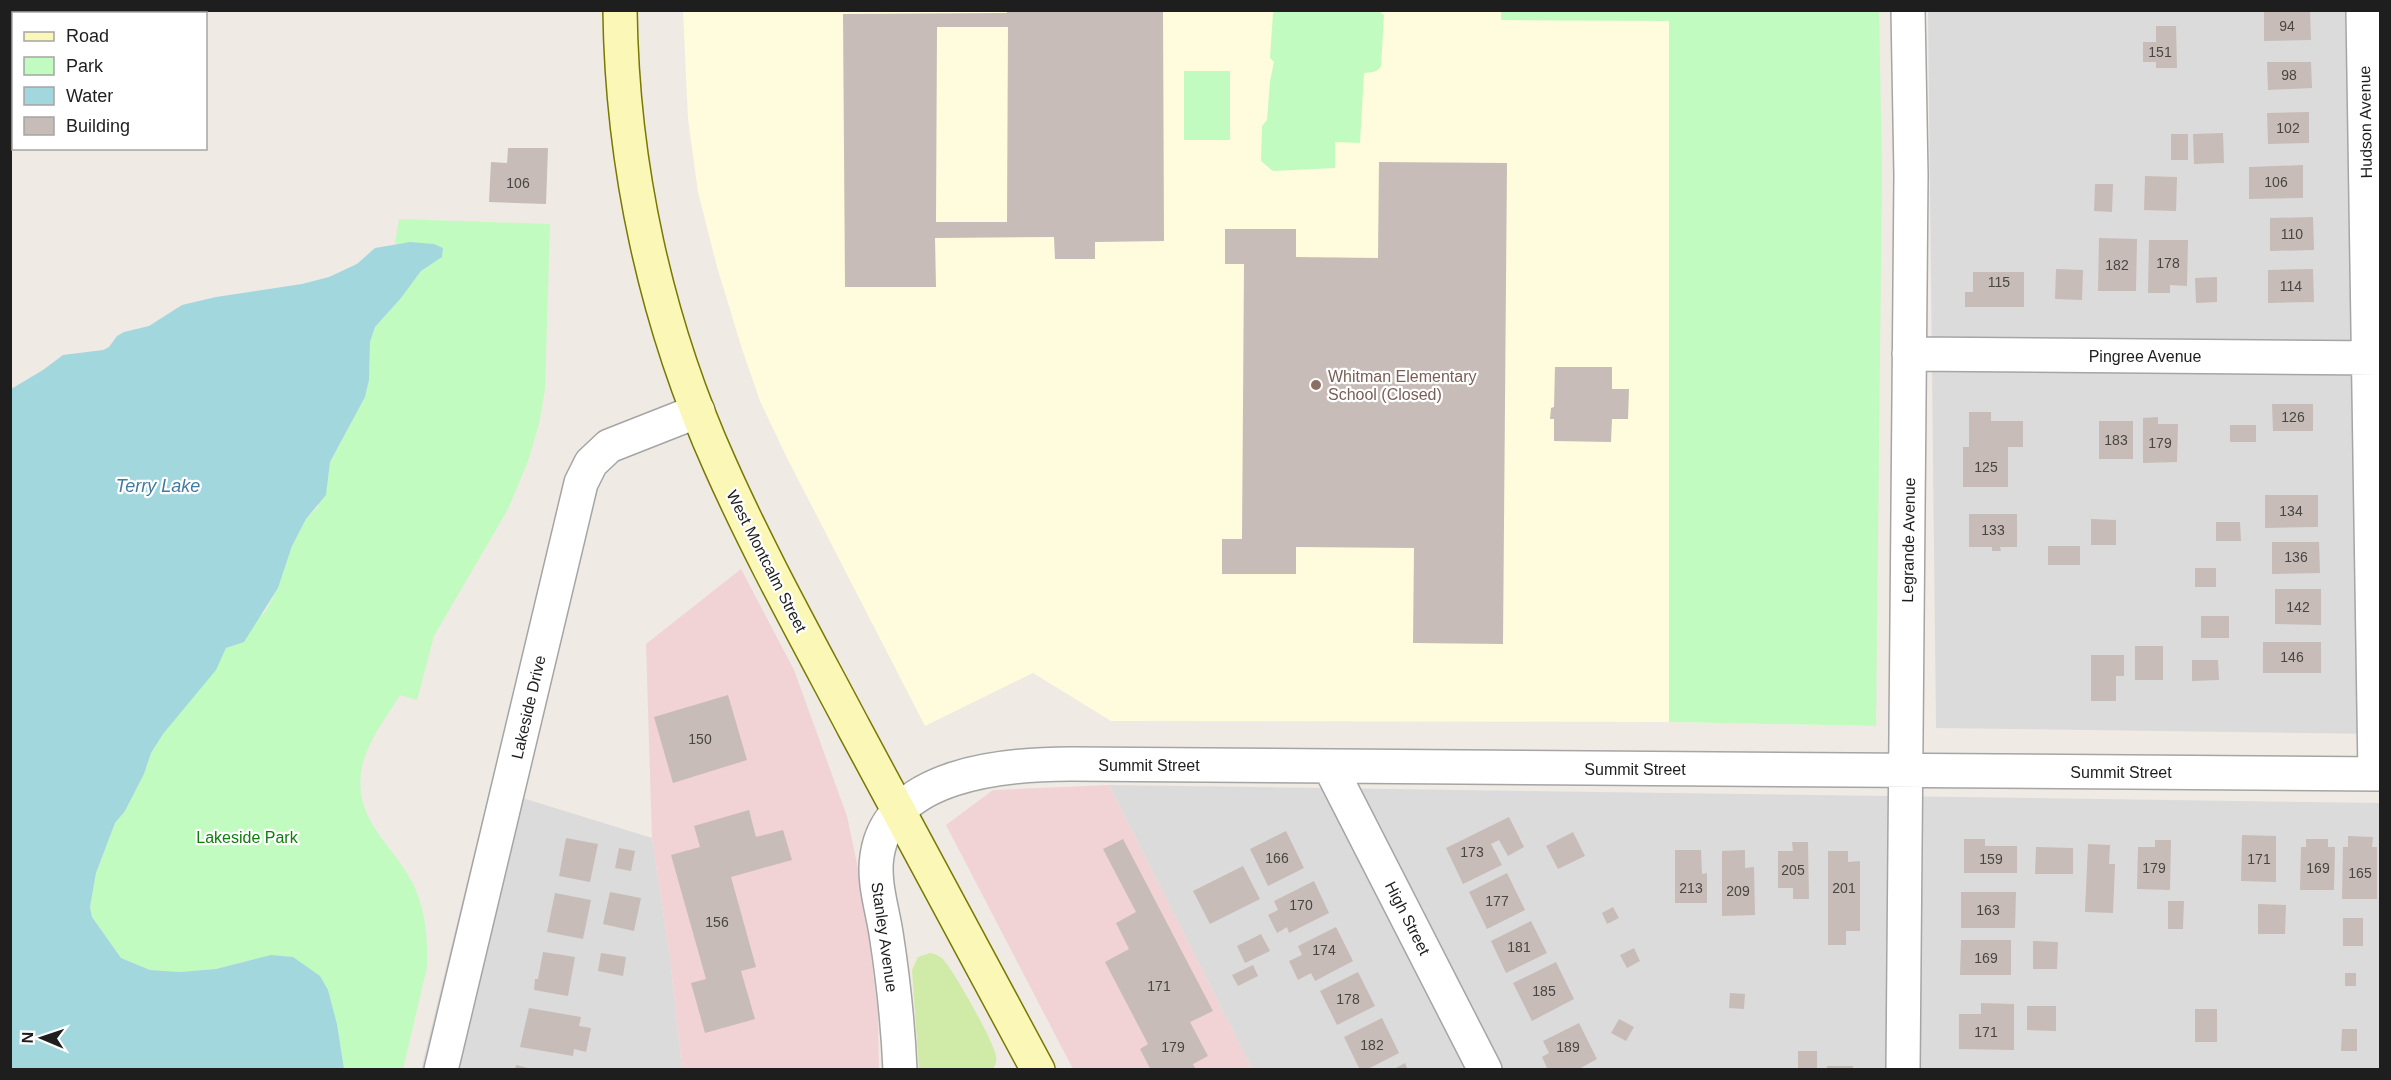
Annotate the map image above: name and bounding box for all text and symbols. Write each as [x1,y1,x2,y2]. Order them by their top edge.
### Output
legend [12,12,207,150]
house number: 94 [2279,18,2295,34]
text: Road [66,26,109,46]
house number: 151 [2148,44,2172,60]
text: Park [66,56,104,76]
street label: Hudson Avenue [2356,65,2375,178]
house number: 98 [2281,67,2297,83]
text: Water [66,86,113,106]
text: Building [66,116,130,136]
house number: 102 [2276,120,2300,136]
house number: 106 [2264,174,2288,190]
house number: 106 [506,175,530,191]
house number: 110 [2281,226,2303,242]
house number: 178 [2156,255,2180,271]
house number: 182 [2105,257,2129,273]
house number: 115 [1988,274,2010,290]
house number: 114 [2280,278,2302,294]
street label: Pingree Avenue [2089,348,2201,365]
place label: Whitman Elementary School (Closed) [1328,368,1477,403]
marker: Whitman Elementary School (Closed) [1309,378,1323,392]
house number: 126 [2281,409,2305,425]
house number: 183 [2104,432,2128,448]
house number: 179 [2148,435,2172,451]
house number: 125 [1974,459,1998,475]
water label: Terry Lake [116,476,200,496]
street label: Legrande Avenue [1899,477,1918,603]
street label: West Montcalm Street [723,487,810,636]
house number: 134 [2279,503,2303,519]
house number: 133 [1981,522,2005,538]
house number: 136 [2284,549,2308,565]
house number: 142 [2286,599,2310,615]
house number: 146 [2280,649,2304,665]
street label: Lakeside Drive [508,654,549,761]
house number: 150 [688,731,712,747]
street label: Summit Street [1098,757,1200,774]
street label: Summit Street [1584,761,1686,778]
street label: Summit Street [2070,764,2172,781]
park label: Lakeside Park [196,829,299,846]
house number: 173 [1460,844,1484,860]
house number: 166 [1265,850,1289,866]
house number: 159 [1979,851,2003,867]
house number: 171 [2247,851,2271,867]
house number: 179 [2142,860,2166,876]
house number: 169 [2306,860,2330,876]
house number: 205 [1781,862,1805,878]
house number: 165 [2348,865,2372,881]
street label: High Street [1382,879,1434,958]
house number: 213 [1679,880,1703,896]
house number: 201 [1832,880,1856,896]
street label: Stanley Avenue [868,881,901,993]
house number: 209 [1726,883,1750,899]
house number: 177 [1485,893,1509,909]
house number: 170 [1289,897,1313,913]
house number: 163 [1976,902,2000,918]
house number: 156 [705,914,729,930]
house number: 181 [1507,939,1531,955]
house number: 174 [1312,942,1336,958]
house number: 169 [1974,950,1998,966]
house number: 171 [1147,978,1171,994]
house number: 185 [1532,983,1556,999]
house number: 178 [1336,991,1360,1007]
north arrow [12,1008,72,1068]
house number: 171 [1974,1024,1998,1040]
text: N [19,1031,36,1044]
house number: 182 [1360,1037,1384,1053]
house number: 179 [1161,1039,1185,1055]
house number: 189 [1556,1039,1580,1055]

